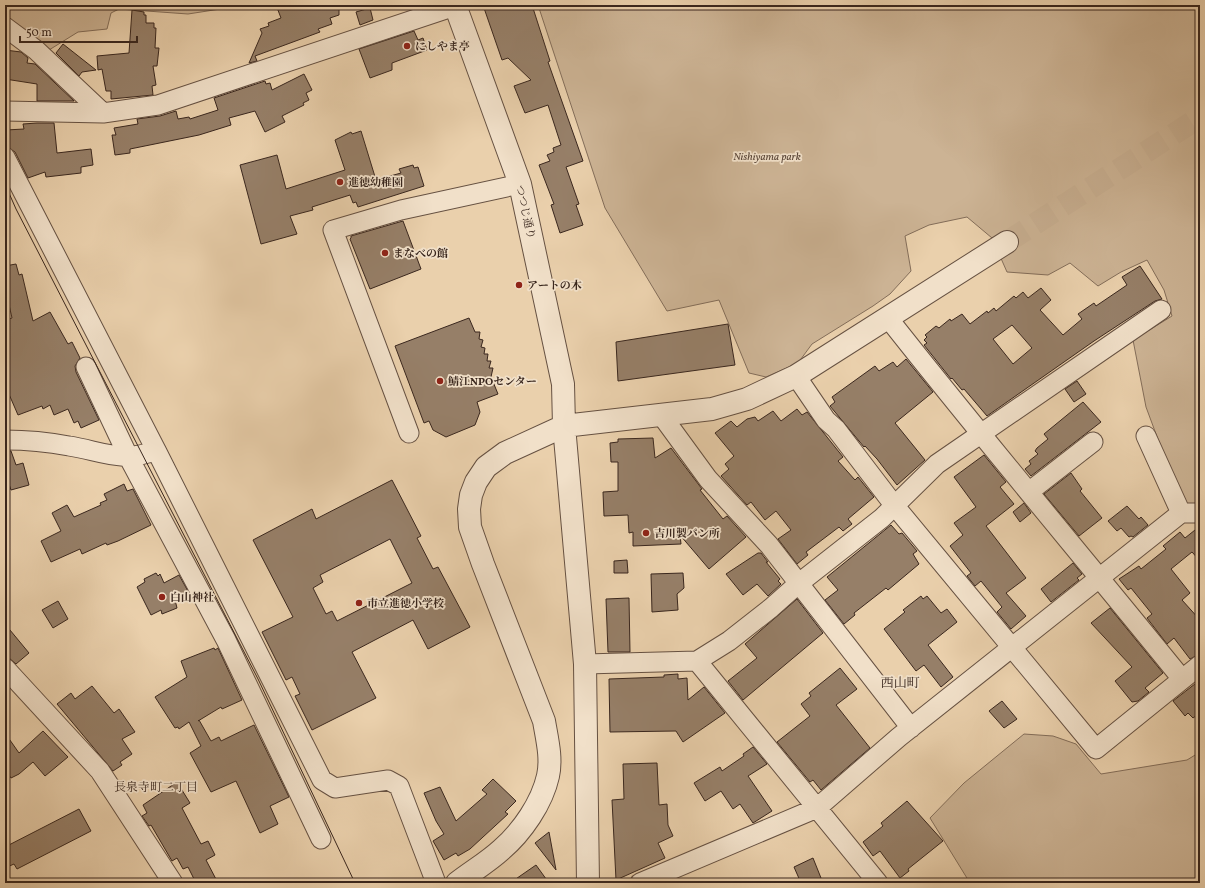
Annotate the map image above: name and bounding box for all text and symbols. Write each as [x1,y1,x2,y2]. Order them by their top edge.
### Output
scale bar [20,18,137,44]
text: 50 m [26,25,52,41]
place label: にしやま亭 [415,40,470,55]
marker: にしやま亭 [402,41,412,51]
park label: Nishiyama park [733,150,801,165]
place label: 進徳幼稚園 [348,176,403,191]
marker: 進徳幼稚園 [335,177,345,187]
street label: つつじ通り [511,184,538,241]
place label: まなべの館 [393,247,448,262]
marker: まなべの館 [380,248,390,258]
place label: アートの木 [527,279,582,294]
marker: アートの木 [514,280,524,290]
place label: 鯖江NPOセンター [448,375,537,390]
marker: 鯖江NPOセンター [435,376,445,386]
place label: 吉川製パン所 [654,527,720,542]
marker: 吉川製パン所 [641,528,651,538]
place label: 白山神社 [170,591,214,606]
marker: 白山神社 [157,592,167,602]
place label: 市立進徳小学校 [367,597,444,612]
marker: 市立進徳小学校 [354,598,364,608]
district label: 西山町 [880,675,920,693]
district label: 長泉寺町二丁目 [114,780,198,796]

